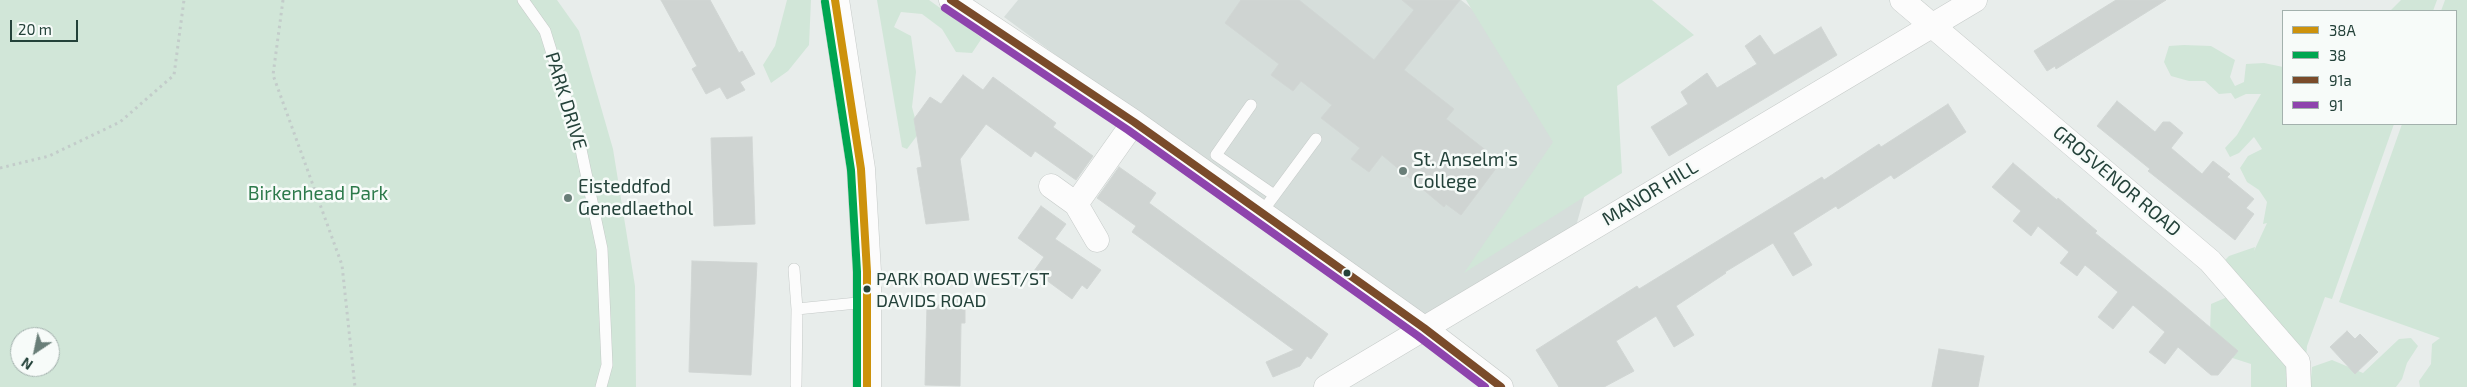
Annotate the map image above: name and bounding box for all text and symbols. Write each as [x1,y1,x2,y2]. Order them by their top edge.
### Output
scale bar [12,10,80,42]
legend [2282,10,2457,125]
text: 20 m [18,20,52,38]
text: 38A [2329,21,2356,39]
text: 38 [2329,46,2346,64]
street label: PARK DRIVE [540,49,592,153]
text: 91a [2329,71,2352,89]
text: 91 [2329,96,2344,114]
street label: GROSVENOR ROAD [2048,121,2186,241]
place label: St. Anselm's College [1413,149,1518,193]
street label: MANOR HILL [1598,155,1702,231]
marker: St. Anselm's College [1397,165,1409,177]
place label: Eisteddfod Genedlaethol [578,176,693,220]
park label: Birkenhead Park [248,183,388,205]
marker: Eisteddfod Genedlaethol [562,192,574,204]
place label: PARK ROAD WEST/ST DAVIDS ROAD [876,268,1049,310]
unlabelled marker [1342,268,1352,278]
marker: PARK ROAD WEST/ST DAVIDS ROAD [862,284,872,294]
north arrow [10,327,60,377]
text: N [18,354,36,374]

